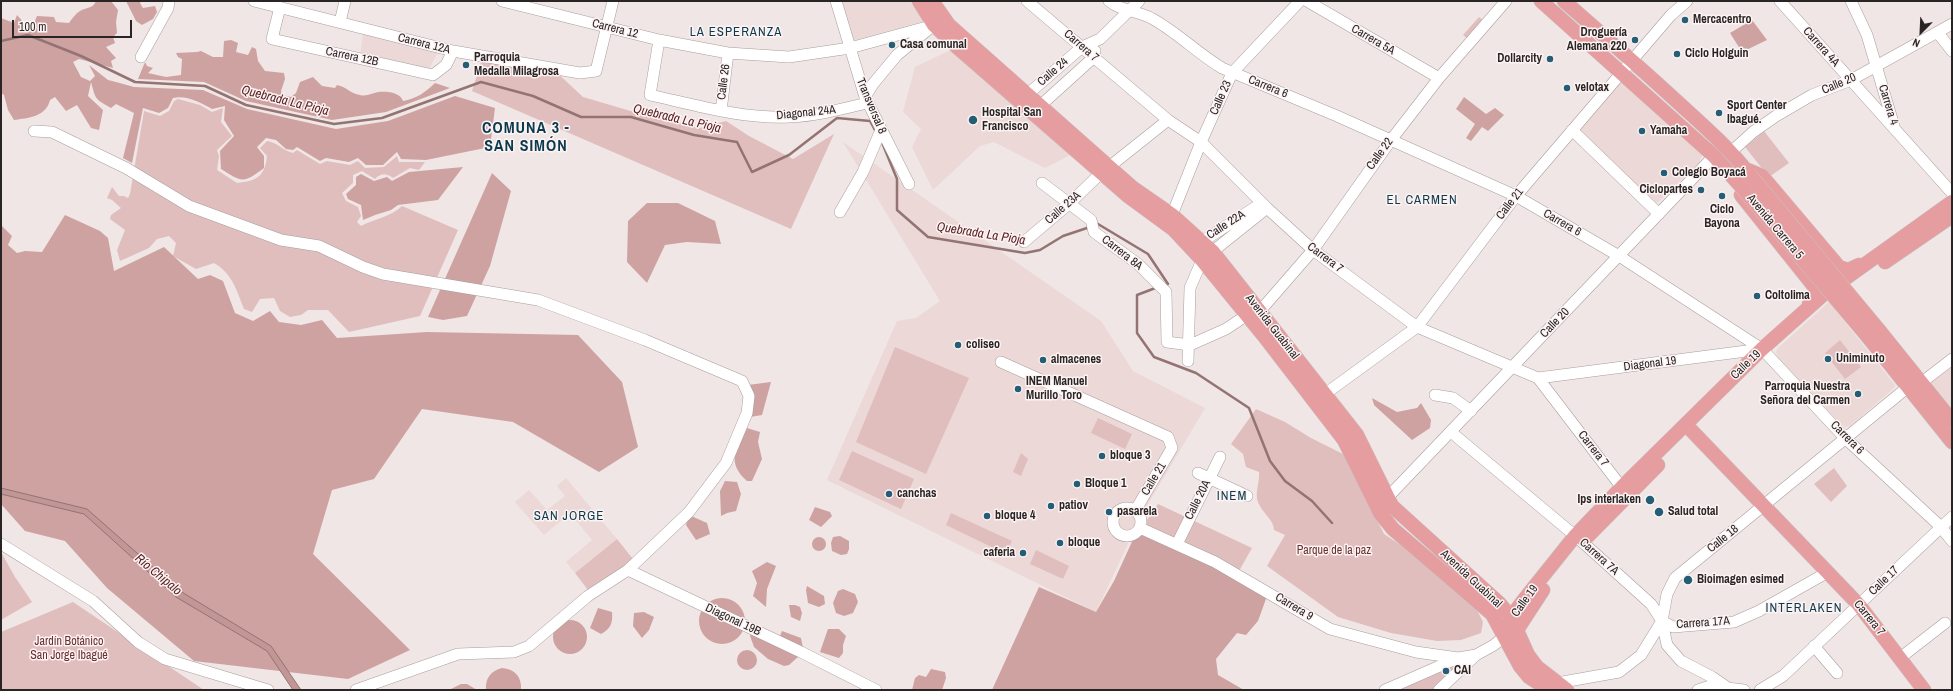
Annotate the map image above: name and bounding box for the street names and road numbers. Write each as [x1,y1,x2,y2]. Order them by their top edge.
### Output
street label: Carrera 12 [590,16,640,42]
street label: Carrera 5A [1349,22,1397,58]
street label: Carrera 4A [1800,24,1842,70]
street label: Carrera 7 [1061,27,1101,65]
street label: Carrera 12A [396,31,452,57]
street label: Carrera 12B [324,44,380,70]
street label: Calle 24 [1035,55,1071,89]
street label: Calle 26 [715,63,733,101]
street label: Calle 20 [1820,70,1858,98]
street label: Carrera 6 [1246,73,1290,101]
street label: Transversal 8 [853,76,889,136]
street label: Calle 23 [1207,79,1235,117]
street label: Carrera 4 [1875,83,1901,127]
street label: Diagonal 24A [776,103,836,123]
street label: Calle 22 [1364,135,1396,173]
street label: Calle 21 [1493,185,1527,223]
street label: Calle 23A [1042,189,1084,227]
street label: Avenida Carrera 5 [1744,192,1806,262]
street label: Carrera 6 [1540,206,1584,240]
street label: Calle 22A [1204,207,1248,243]
street label: Carrera 8A [1099,233,1145,273]
street label: Carrera 7 [1304,240,1346,276]
street label: Avenida Guabinal [1242,292,1302,362]
street label: Calle 20 [1537,305,1573,341]
street label: Calle 19 [1728,347,1764,383]
street label: Diagonal 19 [1623,354,1677,374]
street label: Carrera 6 [1827,418,1867,458]
street label: Carrera 7 [1575,428,1611,470]
street label: Calle 21 [1139,460,1169,498]
street label: Calle 20A [1182,478,1214,522]
street label: Calle 18 [1704,522,1742,556]
street label: Carrera 7A [1576,536,1622,578]
street label: Avenida Guabinal [1437,547,1505,611]
street label: Calle 17 [1866,563,1902,599]
street label: Calle 19 [1509,582,1541,620]
street label: Carrera 9 [1272,590,1316,624]
street label: Carrera 7 [1850,597,1888,639]
street label: Diagonal 19B [703,601,763,639]
street label: Carrera 17A [1676,614,1730,632]

